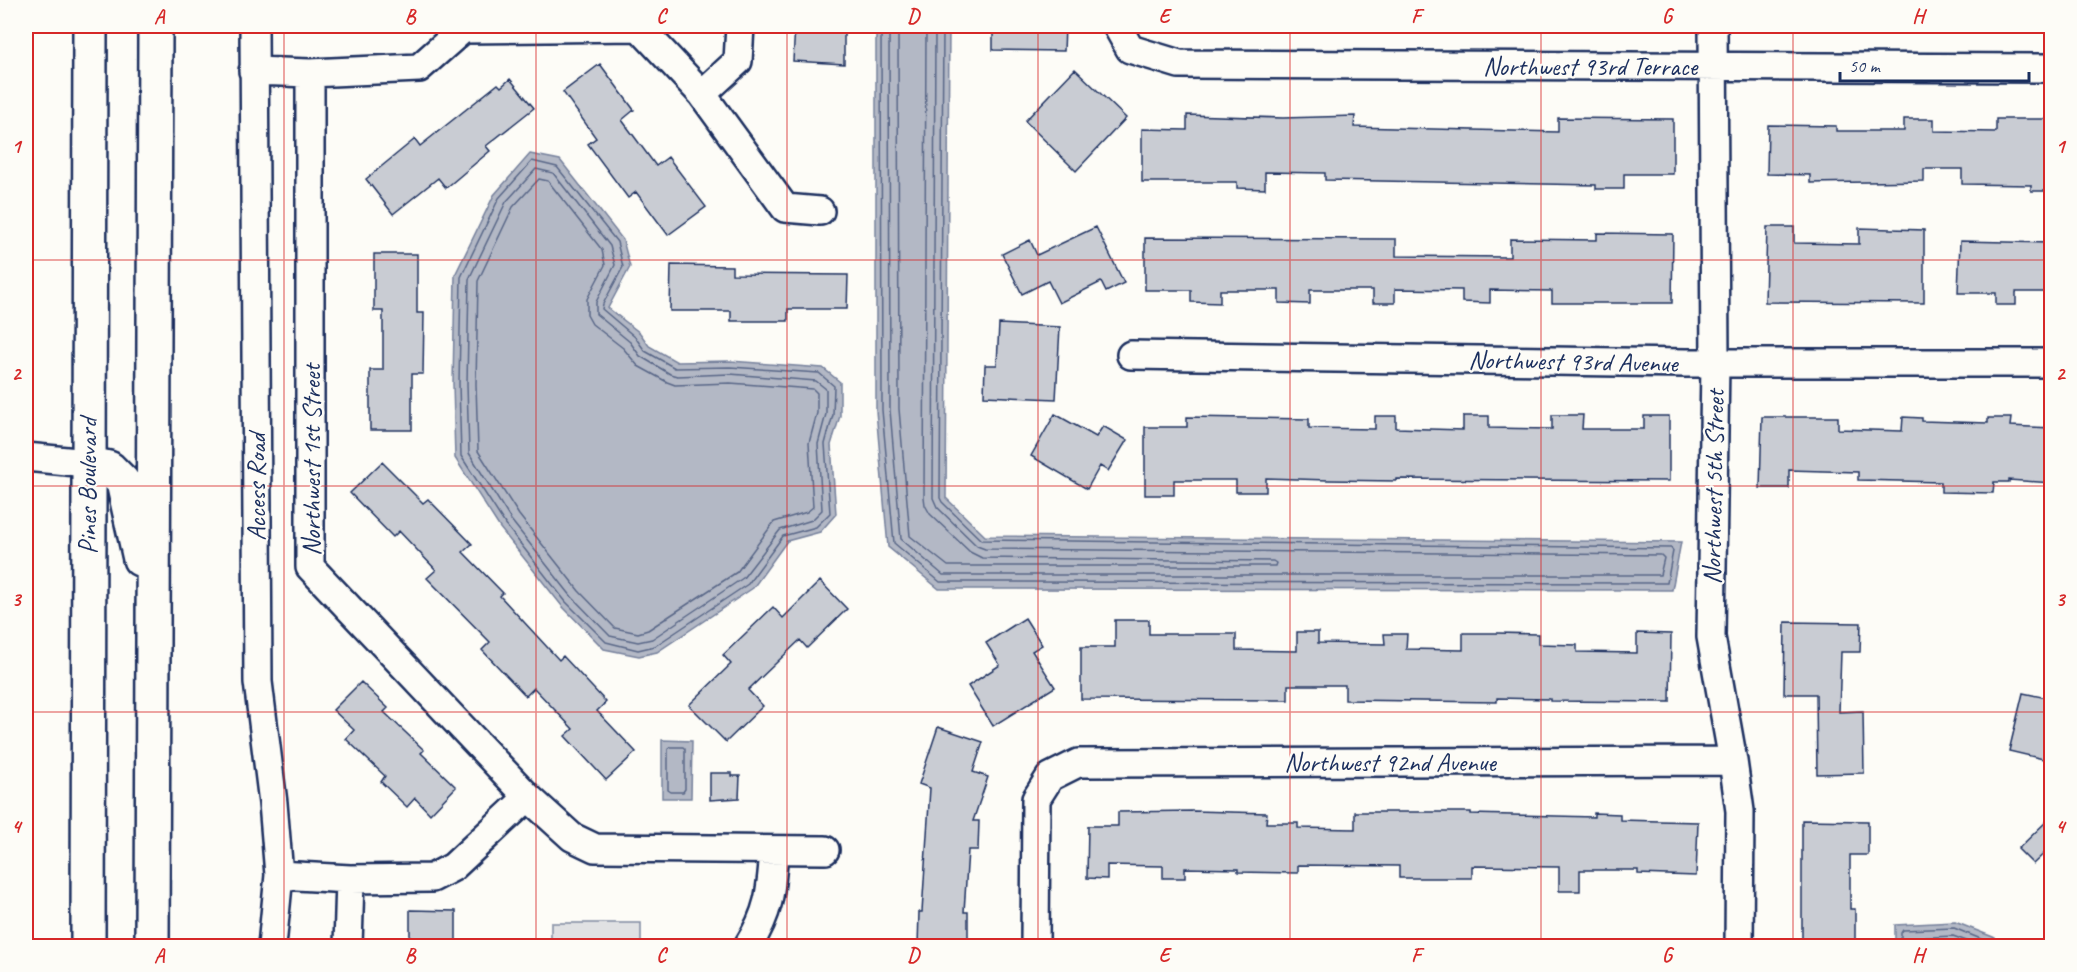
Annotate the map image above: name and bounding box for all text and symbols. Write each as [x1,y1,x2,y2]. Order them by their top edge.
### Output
text: A [154,4,166,29]
text: B [405,4,417,29]
text: C [656,4,668,29]
text: D [907,4,921,29]
text: E [1159,4,1173,29]
text: F [1411,4,1425,29]
text: G [1662,4,1675,29]
text: H [1912,4,1927,29]
scale bar [1840,45,2029,83]
street label: Northwest 93rd Terrace [1483,50,1699,83]
text: 50 m [1849,55,1882,77]
text: 1 [12,134,23,159]
text: 1 [2056,134,2067,159]
street label: Northwest 93rd Avenue [1468,343,1679,380]
text: 2 [12,361,23,386]
text: 2 [2056,361,2067,386]
street label: Northwest 1st Street [295,362,328,556]
street label: Northwest 5th Street [1695,387,1732,585]
street label: Pines Boulevard [71,414,104,554]
street label: Access Road [240,429,273,541]
text: 3 [12,587,23,612]
text: 3 [2056,587,2067,612]
street label: Northwest 92nd Avenue [1284,746,1497,779]
text: 4 [12,814,24,839]
text: 4 [2056,814,2068,839]
text: A [154,943,166,968]
text: B [405,943,417,968]
text: C [656,943,668,968]
text: D [907,943,921,968]
text: E [1159,943,1173,968]
text: F [1411,943,1425,968]
text: G [1662,943,1675,968]
text: H [1912,943,1927,968]

